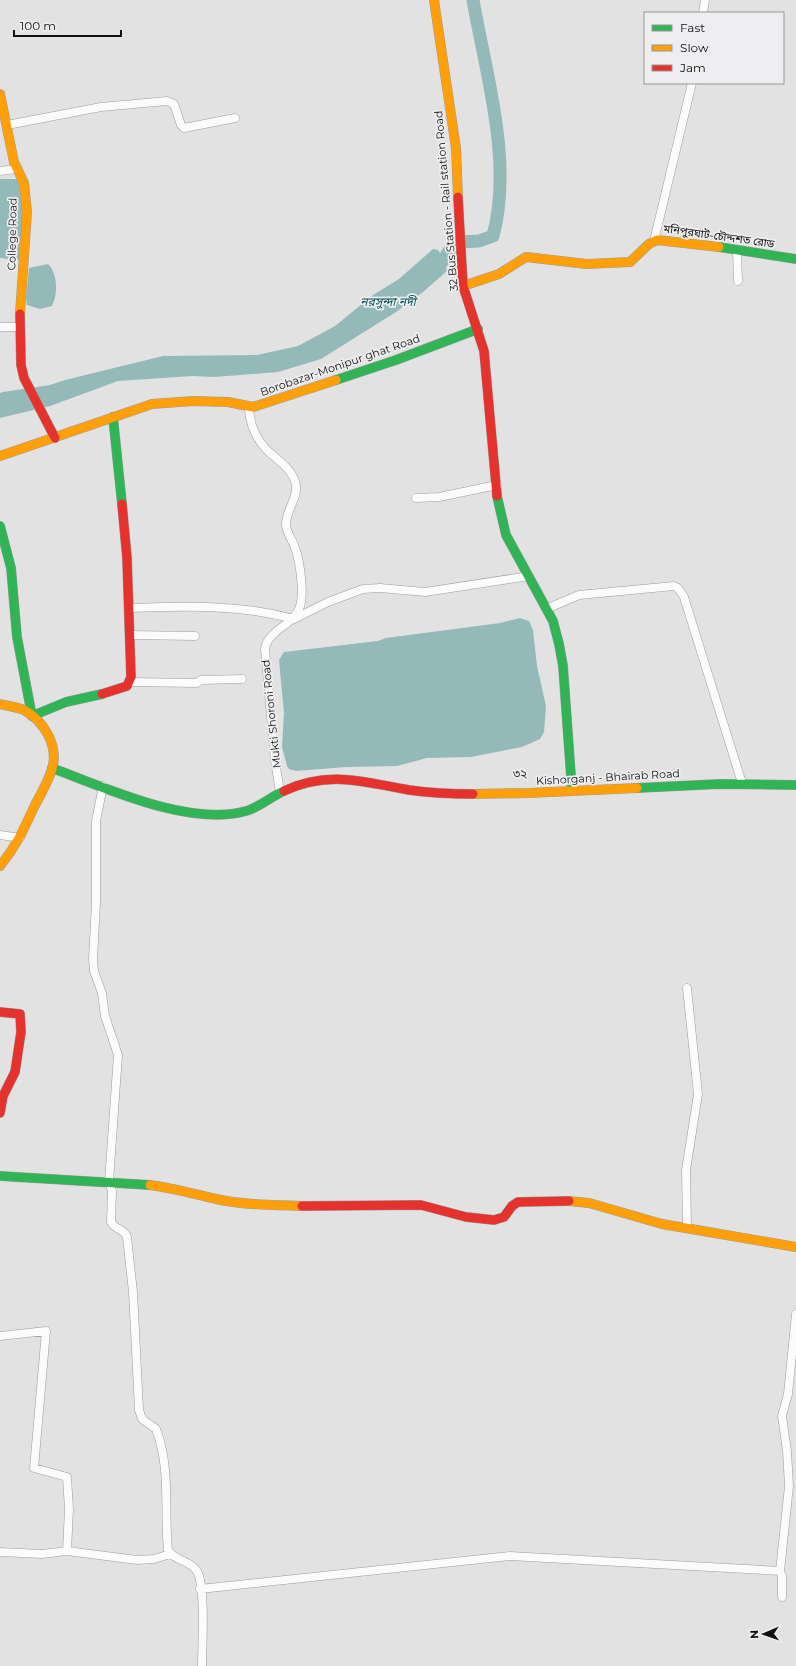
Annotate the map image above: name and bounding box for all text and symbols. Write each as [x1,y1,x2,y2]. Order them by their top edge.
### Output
scale bar [14,12,121,38]
legend [644,12,784,84]
text: 100 m [20,18,56,33]
text: Fast [680,20,705,35]
text: Slow [680,40,709,55]
text: Jam [679,60,706,75]
street label: 32 Bus Station - Rail station Road [431,110,461,292]
street label: College Road [4,197,20,271]
street label: মনিপুরঘাট-চৌদ্দশত রোড [662,221,775,251]
water label: নরসুন্দা নদী [360,294,419,309]
street label: Borobazar-Monipur ghat Road [258,331,422,399]
street label: Mukti Shoroni Road [258,659,284,769]
district label: ৩২ [513,766,527,781]
street label: Kishorganj - Bhairab Road [536,766,680,788]
north arrow [744,1614,784,1654]
text: N [747,1630,761,1639]

